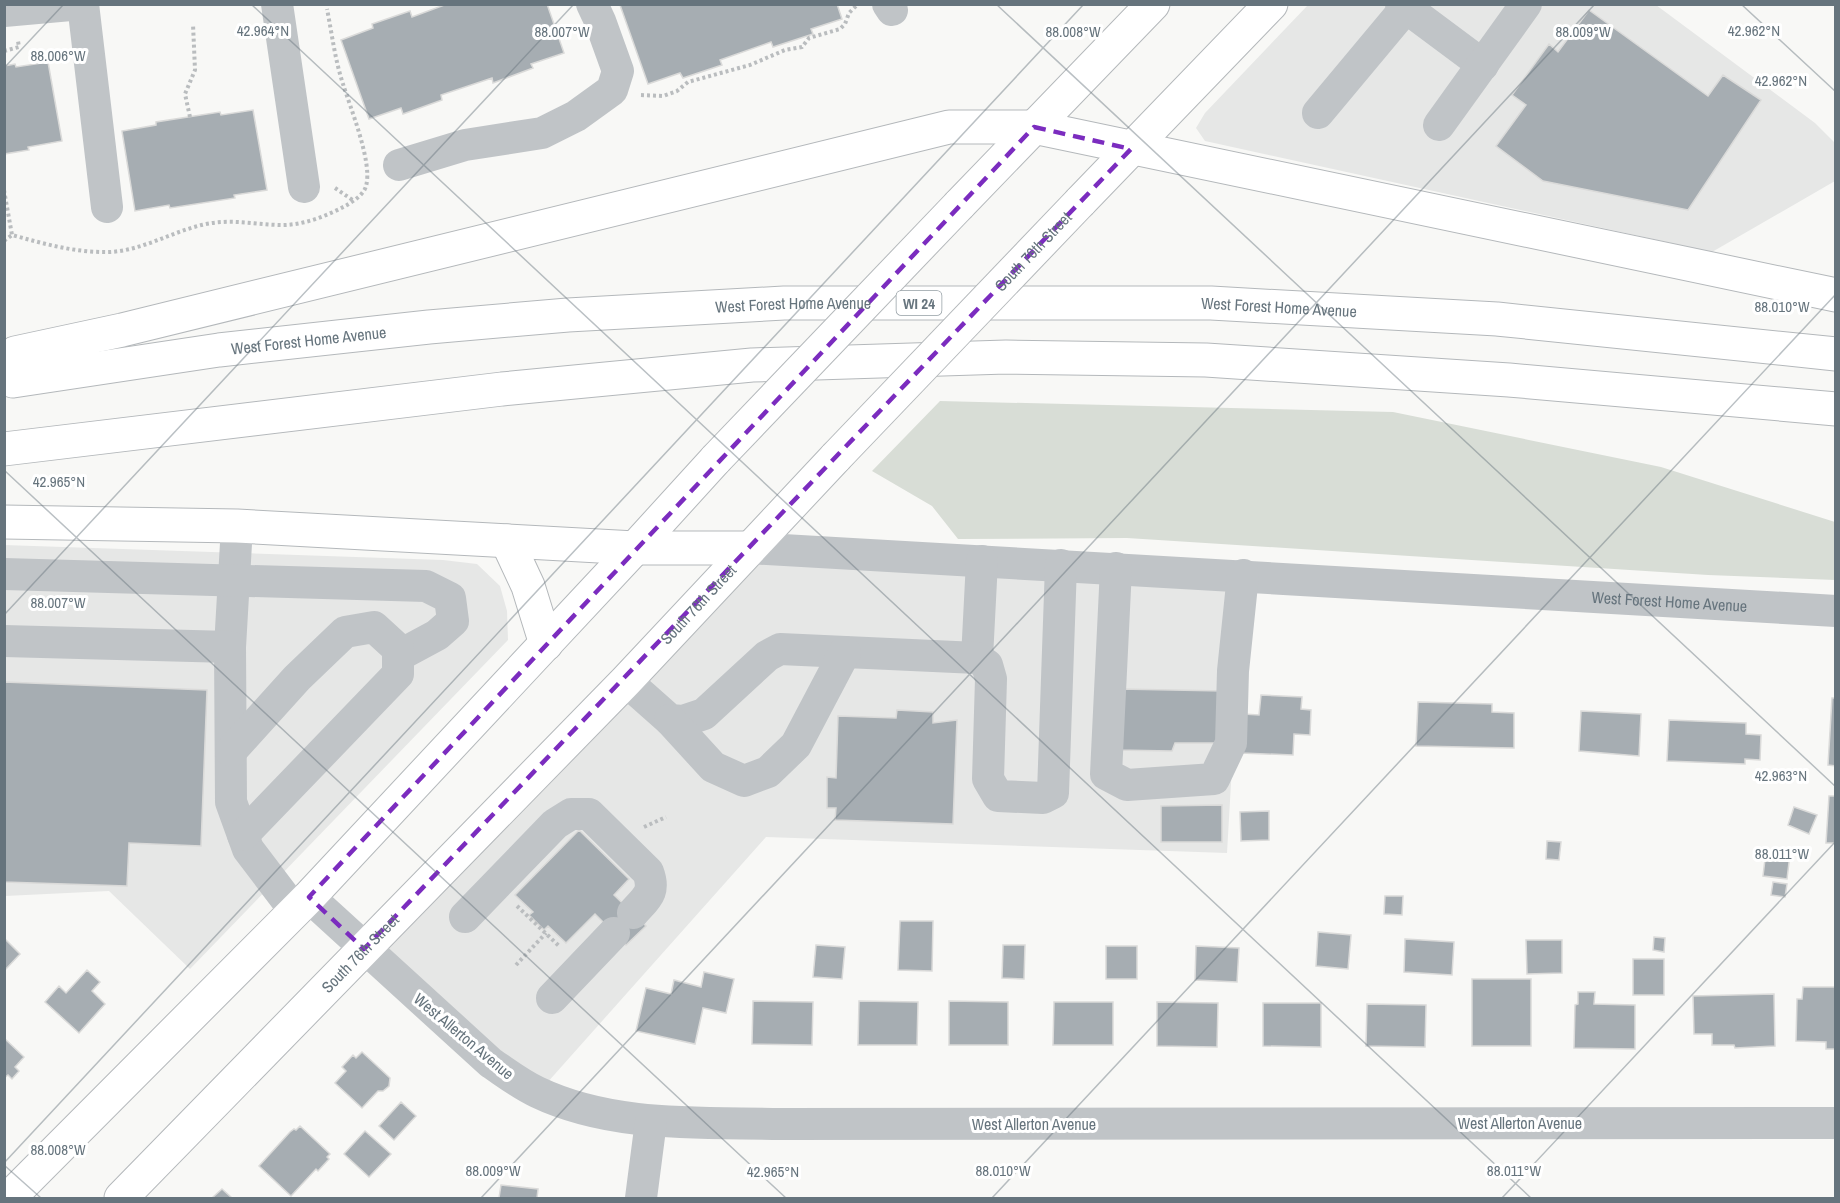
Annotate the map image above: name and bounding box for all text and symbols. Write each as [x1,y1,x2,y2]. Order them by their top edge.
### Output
text: 42.964°N [237,20,289,41]
text: 42.962°N [1728,20,1780,41]
text: 88.007°W [534,21,590,42]
text: 88.008°W [1045,21,1101,42]
text: 88.009°W [1555,21,1611,42]
text: 88.006°W [30,45,86,66]
text: 42.962°N [1755,70,1807,91]
street label: South 76th Street [990,206,1077,296]
road number: WI 24 [896,291,942,315]
street label: West Forest Home Avenue [715,292,871,318]
street label: West Forest Home Avenue [1201,292,1357,322]
text: 88.010°W [1754,296,1810,317]
street label: West Forest Home Avenue [230,321,387,360]
text: 42.965°N [33,471,85,492]
street label: South 76th Street [655,559,741,649]
street label: West Forest Home Avenue [1591,586,1748,617]
text: 88.007°W [30,592,86,613]
text: 42.963°N [1755,765,1807,786]
text: 88.011°W [1755,843,1810,864]
street label: South 76th Street [316,909,404,998]
street label: West Allerton Avenue [409,988,519,1084]
street label: West Allerton Avenue [1458,1112,1582,1134]
street label: West Allerton Avenue [972,1113,1096,1135]
text: 88.008°W [30,1139,86,1160]
text: 88.009°W [465,1160,521,1181]
text: 88.010°W [975,1160,1031,1181]
text: 88.011°W [1487,1160,1542,1181]
text: 42.965°N [747,1161,799,1182]

